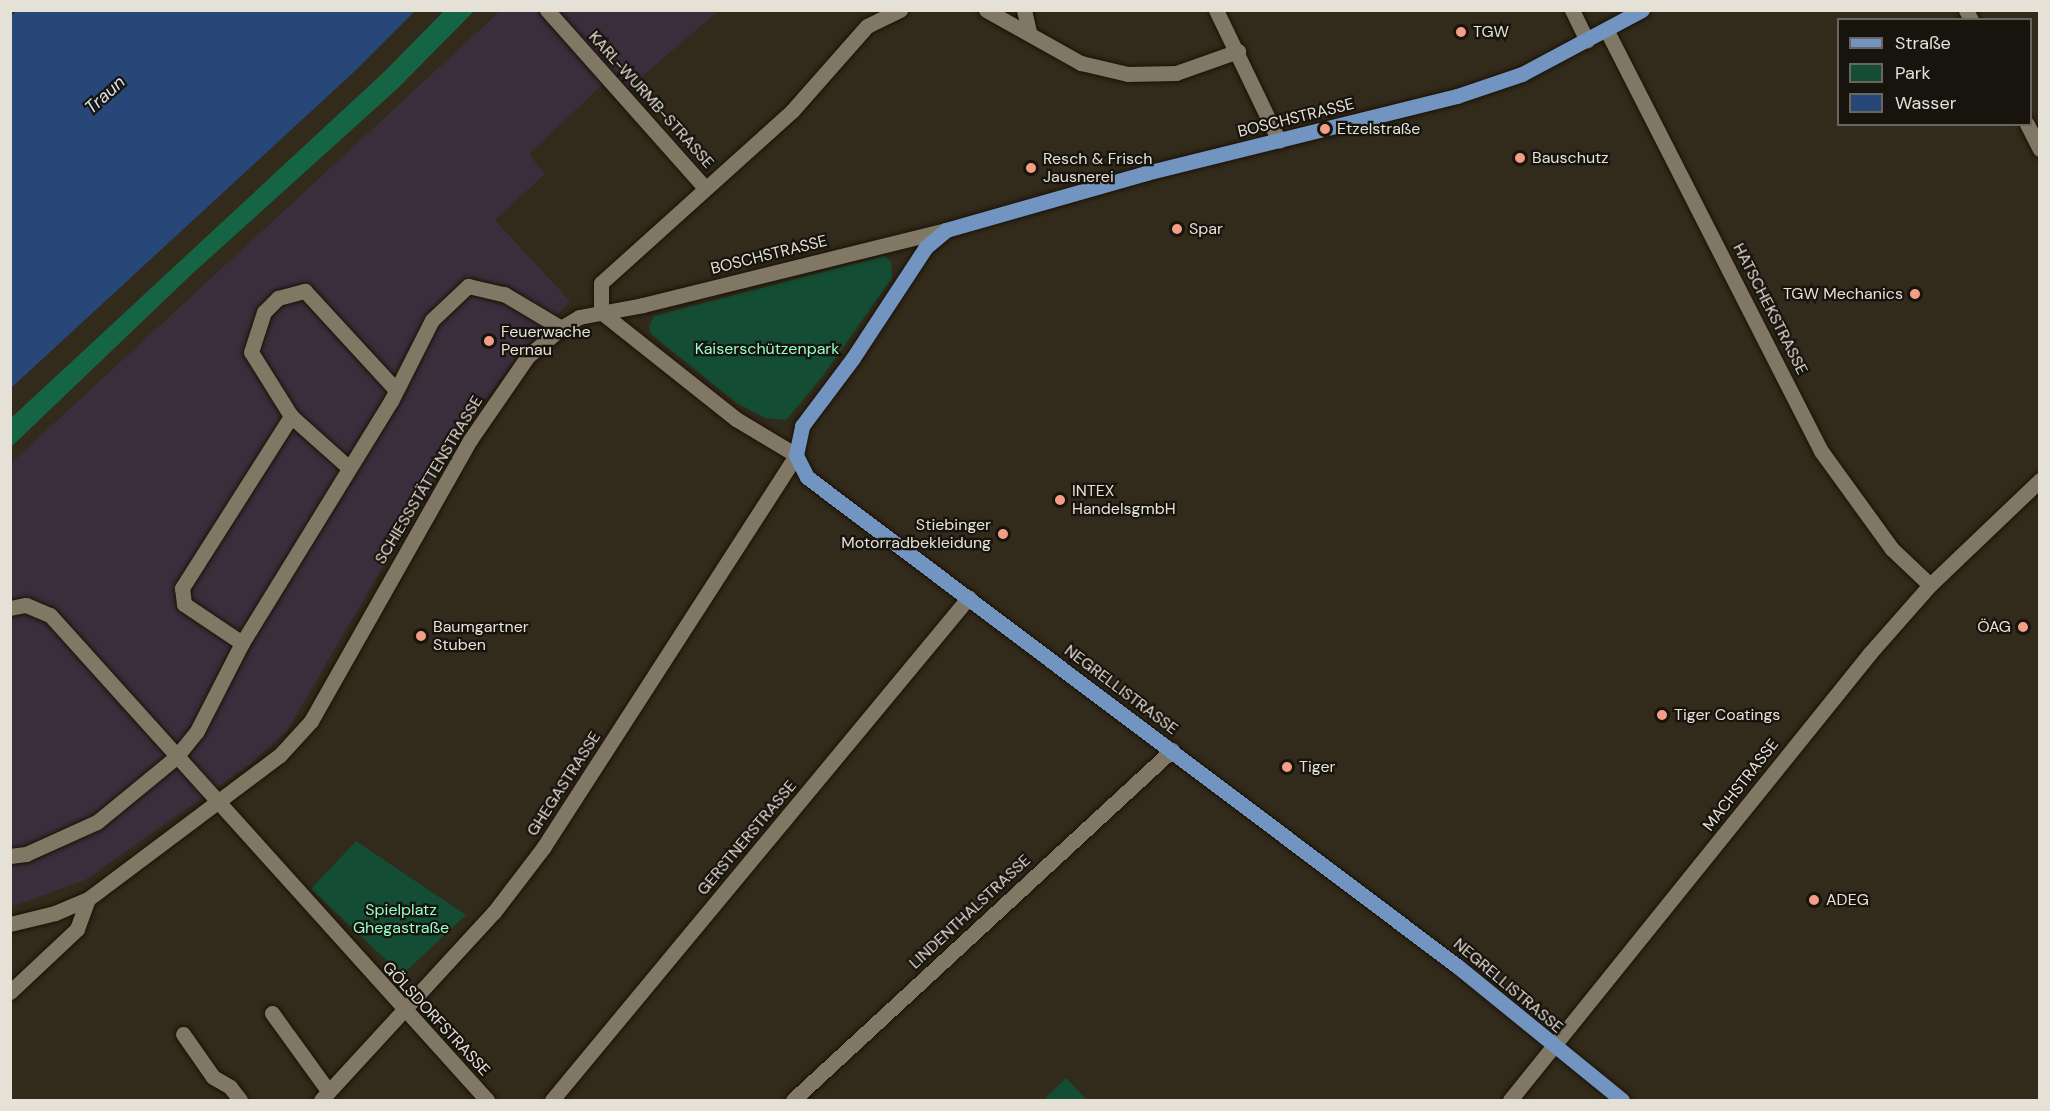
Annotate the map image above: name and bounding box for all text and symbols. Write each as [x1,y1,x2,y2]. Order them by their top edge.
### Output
legend [1837,18,2032,126]
place label: TGW [1473,22,1509,42]
marker: TGW [1454,25,1468,39]
street label: KARL-WURMB-STRASSE [584,28,718,172]
text: Straße [1895,31,1951,55]
text: Park [1895,61,1931,85]
water label: Traun [80,71,130,119]
text: Wasser [1895,91,1956,115]
street label: BOSCHSTRASSE [1236,94,1356,142]
place label: Etzelstraße [1337,119,1420,139]
marker: Etzelstraße [1318,122,1332,136]
place label: Bauschutz [1532,148,1609,168]
place label: Resch & Frisch Jausnerei [1043,149,1152,187]
marker: Bauschutz [1513,151,1527,165]
marker: Resch & Frisch Jausnerei [1024,161,1038,175]
place label: Spar [1189,219,1223,239]
marker: Spar [1170,222,1184,236]
street label: BOSCHSTRASSE [709,231,829,279]
street label: HATSCHEKSTRASSE [1729,240,1811,378]
place label: TGW Mechanics [1783,284,1903,304]
marker: TGW Mechanics [1908,287,1922,301]
place label: Feuerwache Pernau [501,322,591,360]
marker: Feuerwache Pernau [482,334,496,348]
park label: Kaiserschützenpark [695,339,839,359]
street label: SCHIESSSTÄTTENSTRASSE [371,392,487,568]
place label: INTEX HandelsgmbH [1072,481,1176,519]
marker: INTEX HandelsgmbH [1053,493,1067,507]
place label: Stiebinger Motorradbekleidung [841,515,991,553]
marker: Stiebinger Motorradbekleidung [996,527,1010,541]
place label: Baumgartner Stuben [433,617,529,655]
place label: ÖAG [1977,617,2011,637]
marker: ÖAG [2016,620,2030,634]
marker: Baumgartner Stuben [414,629,428,643]
street label: NEGRELLISTRASSE [1060,641,1182,739]
place label: Tiger Coatings [1674,705,1780,725]
marker: Tiger Coatings [1655,708,1669,722]
street label: GHEGASTRASSE [523,728,605,840]
street label: MACHSTRASSE [1699,735,1783,835]
place label: Tiger [1299,757,1335,777]
marker: Tiger [1280,760,1294,774]
street label: GERSTNERSTRASSE [693,777,801,899]
street label: LINDENTHALSTRASSE [905,851,1035,973]
place label: ADEG [1826,890,1869,910]
marker: ADEG [1807,893,1821,907]
park label: Spielplatz Ghegastraße [353,900,449,938]
street label: NEGRELLISTRASSE [1449,935,1567,1037]
street label: GÖLSDORFSTRASSE [378,958,494,1080]

